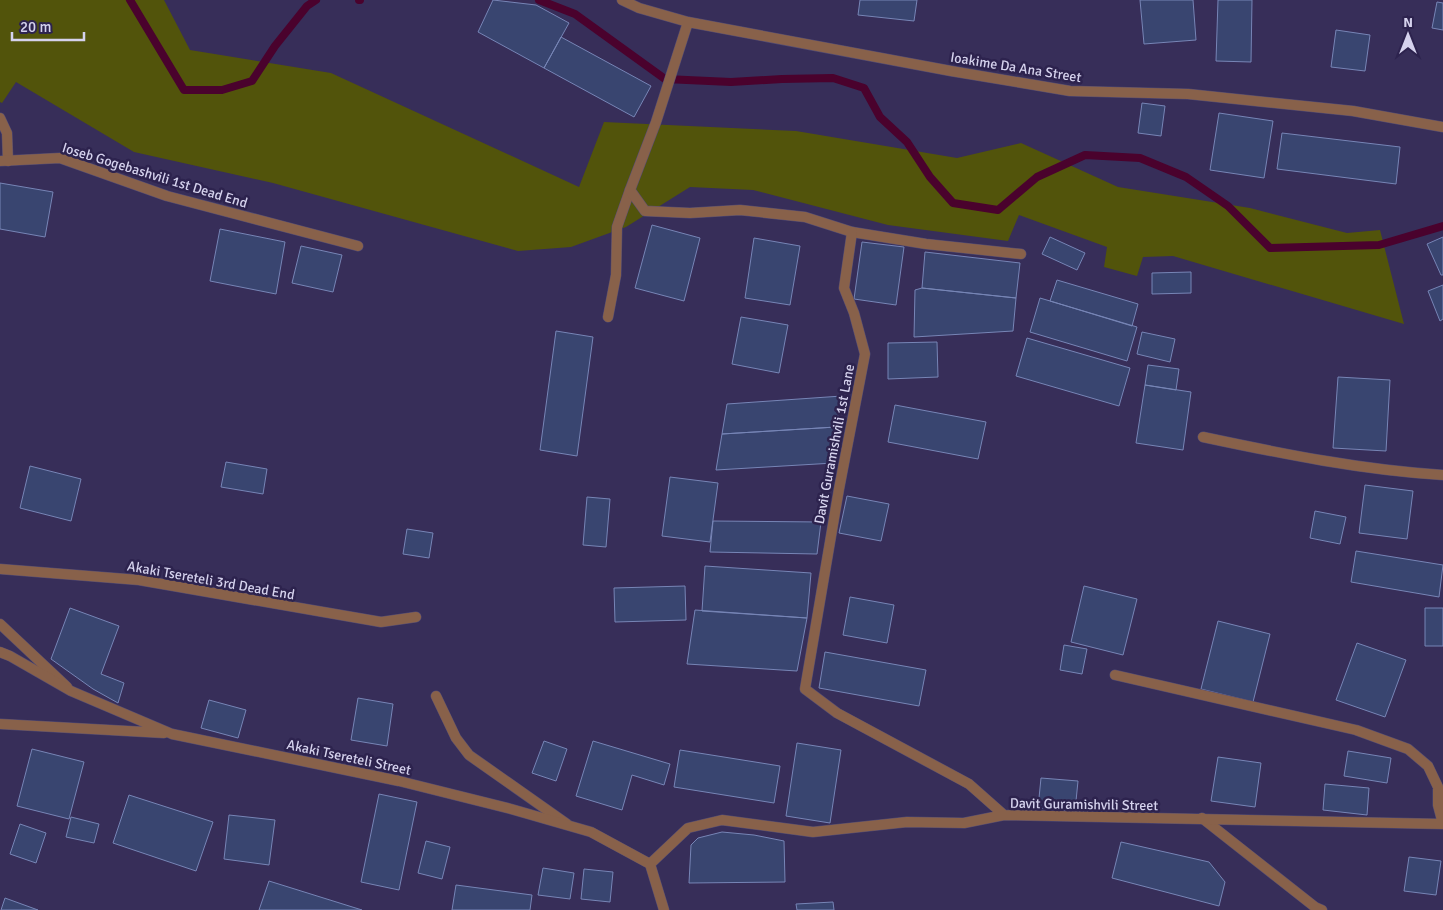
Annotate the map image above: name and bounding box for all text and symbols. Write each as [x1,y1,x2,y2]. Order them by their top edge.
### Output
scale bar [12,10,85,42]
north arrow [1383,10,1433,60]
text: N [1403,14,1413,31]
text: 20 m [20,18,51,36]
street label: Ioakime Da Ana Street [949,49,1083,86]
street label: Ioseb Gogebashvili 1st Dead End [60,139,250,212]
street label: Davit Guramishvili 1st Lane [811,363,858,525]
street label: Akaki Tsereteli 3rd Dead End [126,557,296,604]
street label: Akaki Tsereteli Street [285,736,413,779]
street label: Davit Guramishvili Street [1010,795,1158,814]

